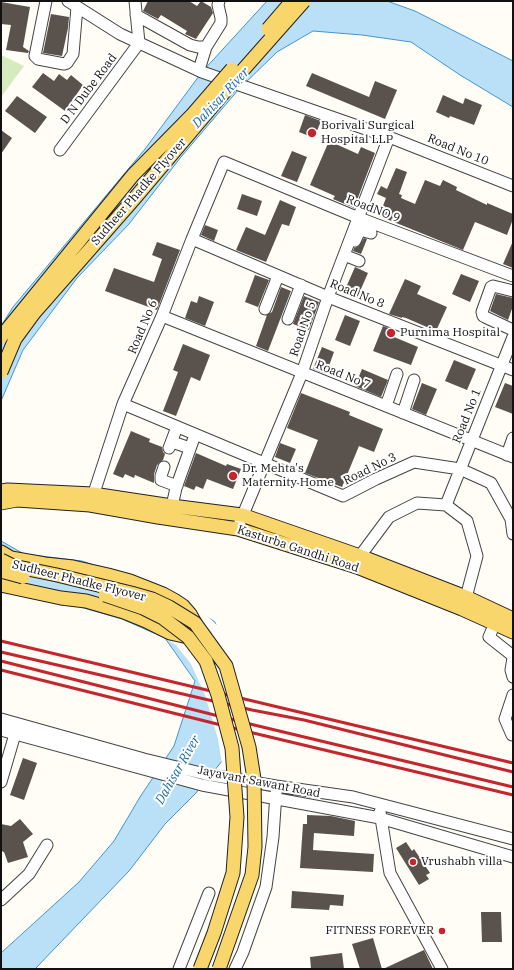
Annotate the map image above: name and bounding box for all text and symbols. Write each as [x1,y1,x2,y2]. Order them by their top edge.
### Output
street label: D N Dube Road [58,51,120,127]
water label: Dahisar River [189,65,253,131]
place label: Borivali Surgical Hospital LLP [321,119,414,147]
marker: Borivali Surgical Hospital LLP [306,127,318,139]
street label: Road No 10 [425,131,491,169]
street label: Sudheer Phadke Flyover [89,136,189,248]
street label: RoadNO 9 [344,192,402,226]
street label: Road No 8 [328,277,386,311]
street label: Road No 6 [125,298,161,356]
street label: Road No 5 [287,300,319,358]
place label: Purnima Hospital [400,326,500,340]
marker: Purnima Hospital [385,327,397,339]
street label: Road No 7 [314,358,372,392]
street label: Road No 1 [450,387,484,445]
street label: Road No 3 [341,450,399,488]
place label: Dr. Mehta's Maternity Home [242,462,334,490]
marker: Dr. Mehta's Maternity Home [227,470,239,482]
street label: Kasturba Gandhi Road [235,522,361,576]
street label: Sudheer Phadke Flyover [11,557,147,605]
water label: Dahisar River [152,733,204,807]
street label: Jayavant Sawant Road [196,763,322,801]
place label: Vrushabh villa [421,855,502,869]
marker: Vrushabh villa [408,857,418,867]
place label: FITNESS FOREVER [325,924,434,938]
marker: FITNESS FOREVER [437,926,447,936]

